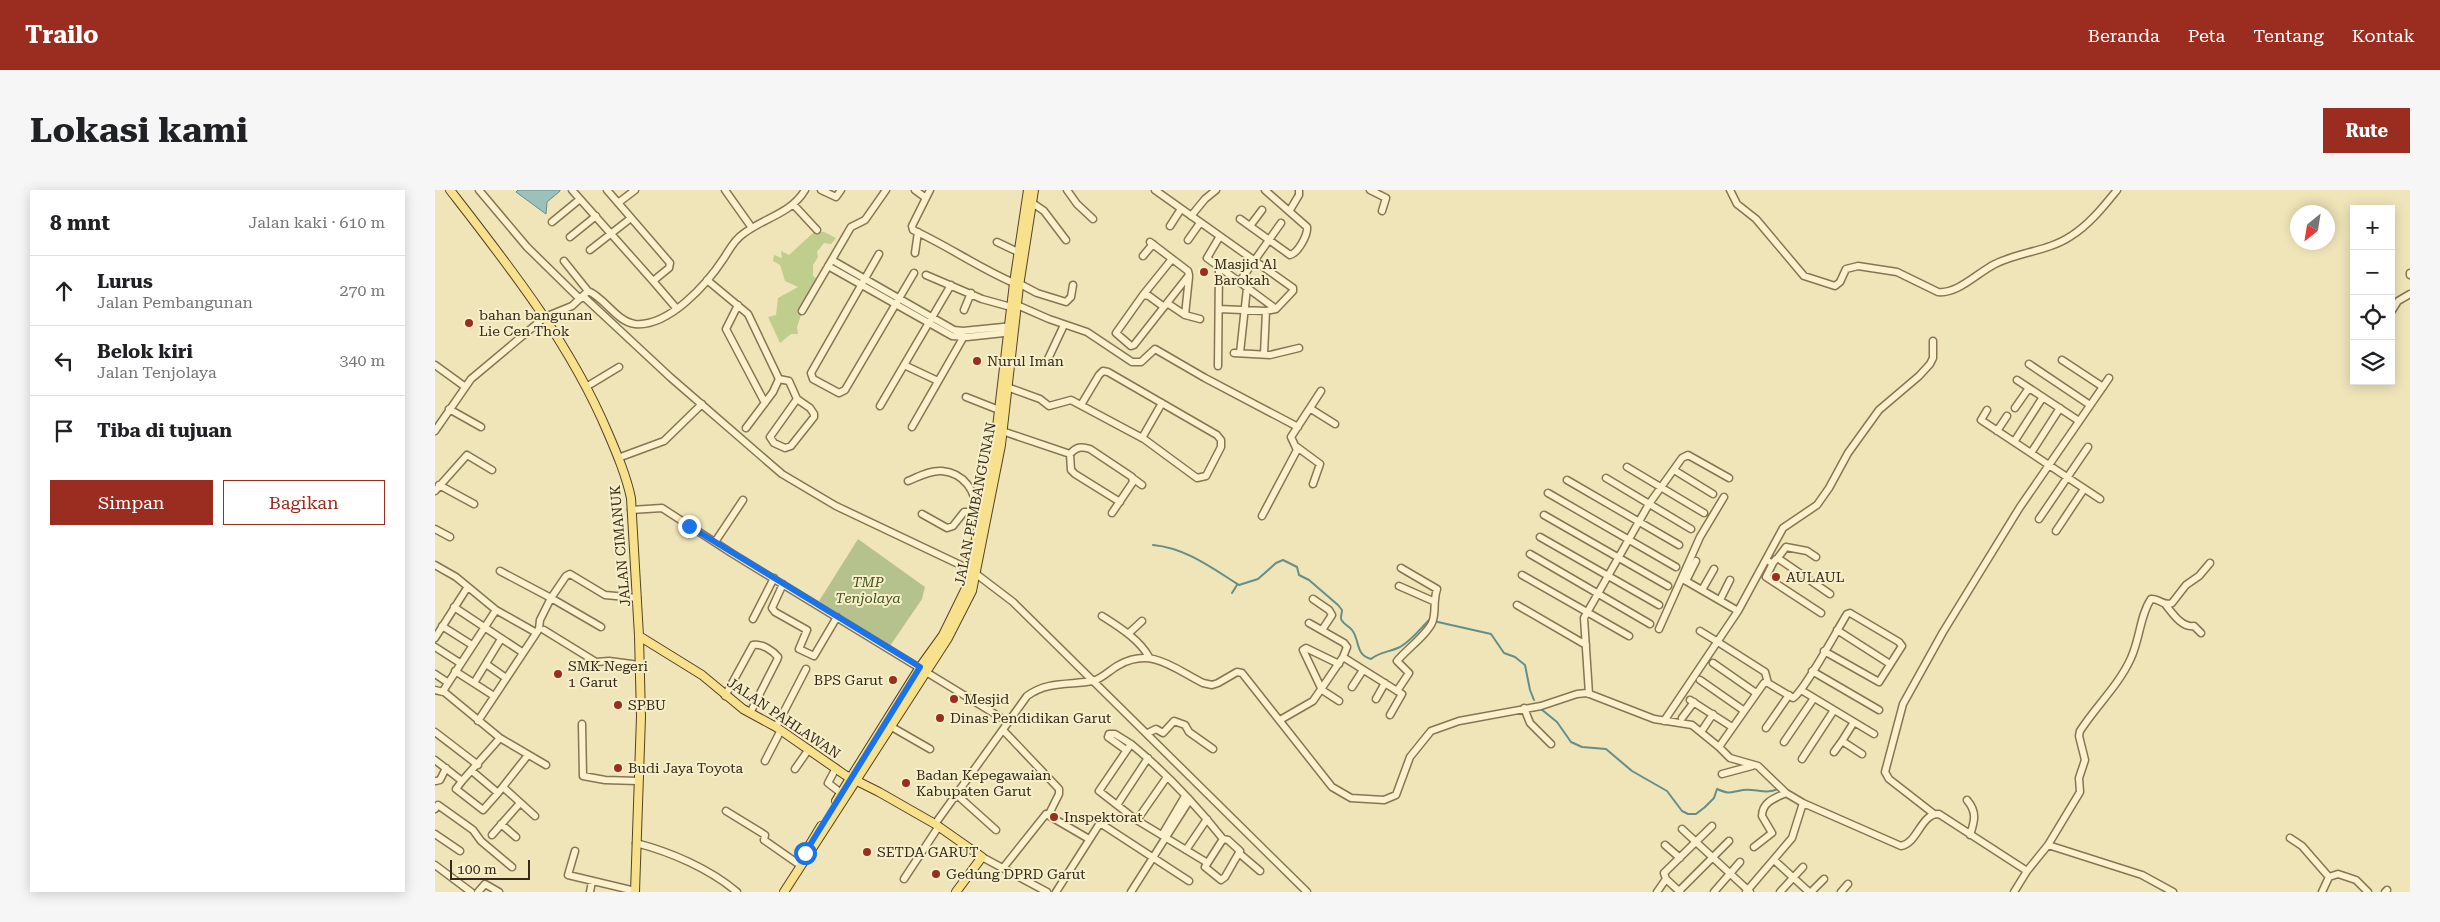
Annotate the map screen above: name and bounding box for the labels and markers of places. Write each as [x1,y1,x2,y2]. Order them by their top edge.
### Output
place label: Masjid Al Barokah [1214,256,1278,288]
marker: Masjid Al Barokah [1198,266,1210,278]
place label: bahan bangunan Lie Cen Thok [479,307,593,339]
marker: bahan bangunan Lie Cen Thok [463,317,475,329]
place label: Nurul Iman [987,353,1064,369]
marker: Nurul Iman [971,355,983,367]
place label: AULAUL [1786,569,1845,585]
marker: AULAUL [1770,571,1782,583]
place label: SMK Negeri 1 Garut [568,658,649,690]
marker: SMK Negeri 1 Garut [552,668,564,680]
place label: BPS Garut [814,672,883,688]
marker: BPS Garut [887,674,899,686]
place label: Mesjid [964,691,1009,707]
marker: Mesjid [948,693,960,705]
place label: SPBU [628,697,666,713]
marker: SPBU [612,699,624,711]
place label: Dinas Pendidikan Garut [950,710,1111,726]
marker: Dinas Pendidikan Garut [934,712,946,724]
place label: Budi Jaya Toyota [628,760,743,776]
marker: Budi Jaya Toyota [612,762,624,774]
place label: Badan Kepegawaian Kabupaten Garut [916,767,1051,799]
marker: Badan Kepegawaian Kabupaten Garut [900,777,912,789]
place label: Inspektorat [1064,809,1142,825]
marker: Inspektorat [1048,811,1060,823]
place label: SETDA GARUT [877,844,979,860]
marker: SETDA GARUT [861,846,873,858]
place label: Gedung DPRD Garut [946,866,1085,882]
marker: Gedung DPRD Garut [930,868,942,880]

